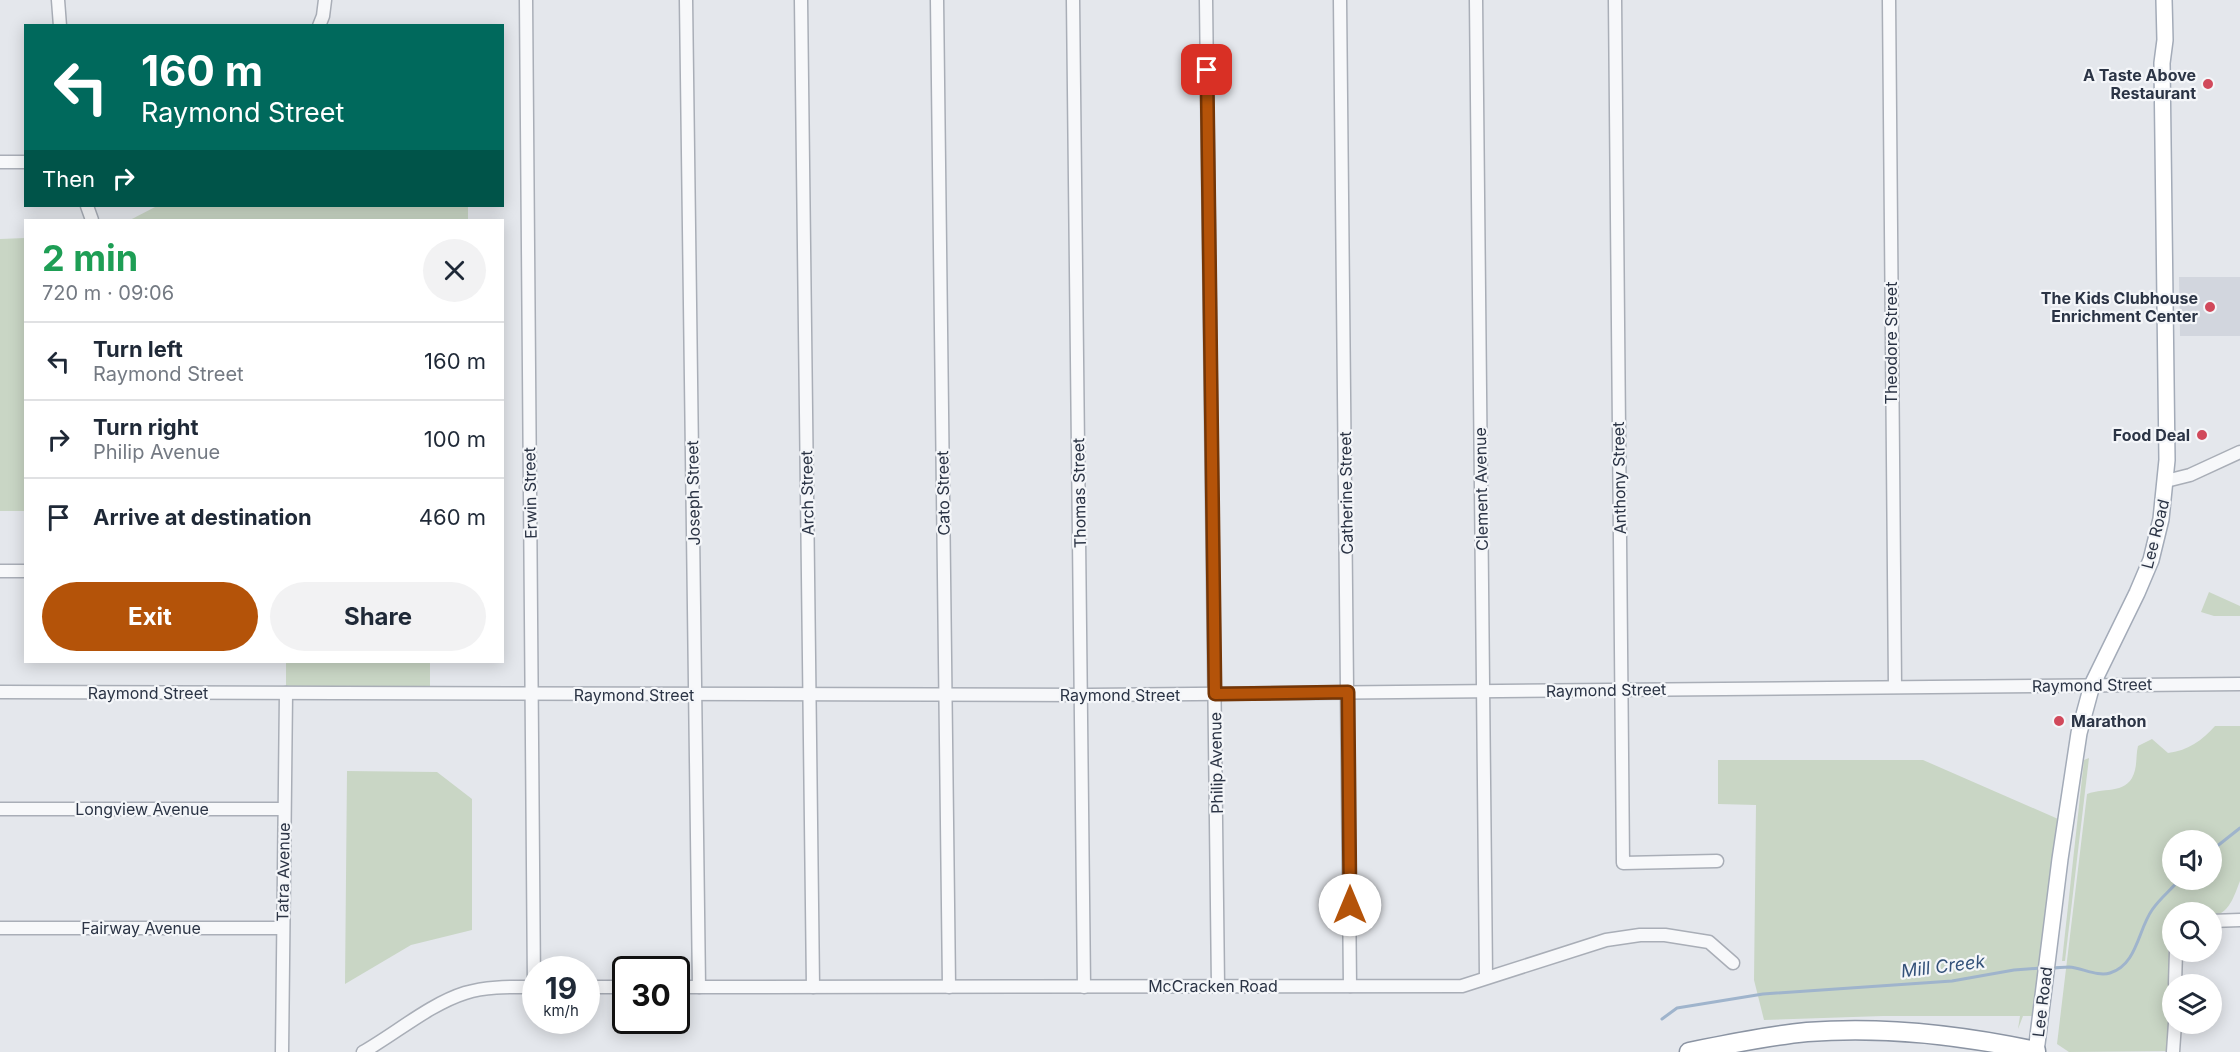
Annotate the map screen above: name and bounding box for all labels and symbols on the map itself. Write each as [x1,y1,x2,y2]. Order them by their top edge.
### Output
pin [1181,44,1232,95]
place label: A Taste Above Restaurant [2083,65,2196,103]
marker: A Taste Above Restaurant [2201,77,2215,91]
street label: Theodore Street [1881,282,1901,404]
place label: The Kids Clubhouse Enrichment Center [2041,288,2198,326]
marker: The Kids Clubhouse Enrichment Center [2203,300,2217,314]
street label: Anthony Street [1608,422,1630,534]
place label: Food Deal [2113,425,2190,445]
street label: Clement Avenue [1470,427,1492,551]
marker: Food Deal [2195,428,2209,442]
street label: Catherine Street [1335,431,1357,555]
street label: Thomas Street [1068,438,1090,548]
street label: Joseph Street [682,440,704,546]
street label: Erwin Street [519,447,541,539]
street label: Arch Street [796,450,818,536]
street label: Cato Street [932,450,954,536]
street label: Lee Road [2137,497,2173,571]
street label: Raymond Street [2032,674,2152,696]
street label: Raymond Street [1546,679,1666,701]
street label: Raymond Street [88,683,208,703]
street label: Raymond Street [574,685,694,705]
street label: Raymond Street [1060,685,1180,705]
place label: Marathon [2071,711,2146,731]
street label: Philip Avenue [1205,712,1227,814]
marker: Marathon [2052,714,2066,728]
street label: Longview Avenue [75,799,209,819]
street label: Tatra Avenue [272,822,294,922]
position arrow [1318,873,1382,937]
street label: Fairway Avenue [81,918,201,938]
water label: Mill Creek [1900,950,1987,982]
speed limit sign: 30 [612,956,690,1034]
street label: Lee Road [2028,966,2056,1038]
street label: McCracken Road [1148,976,1278,996]

